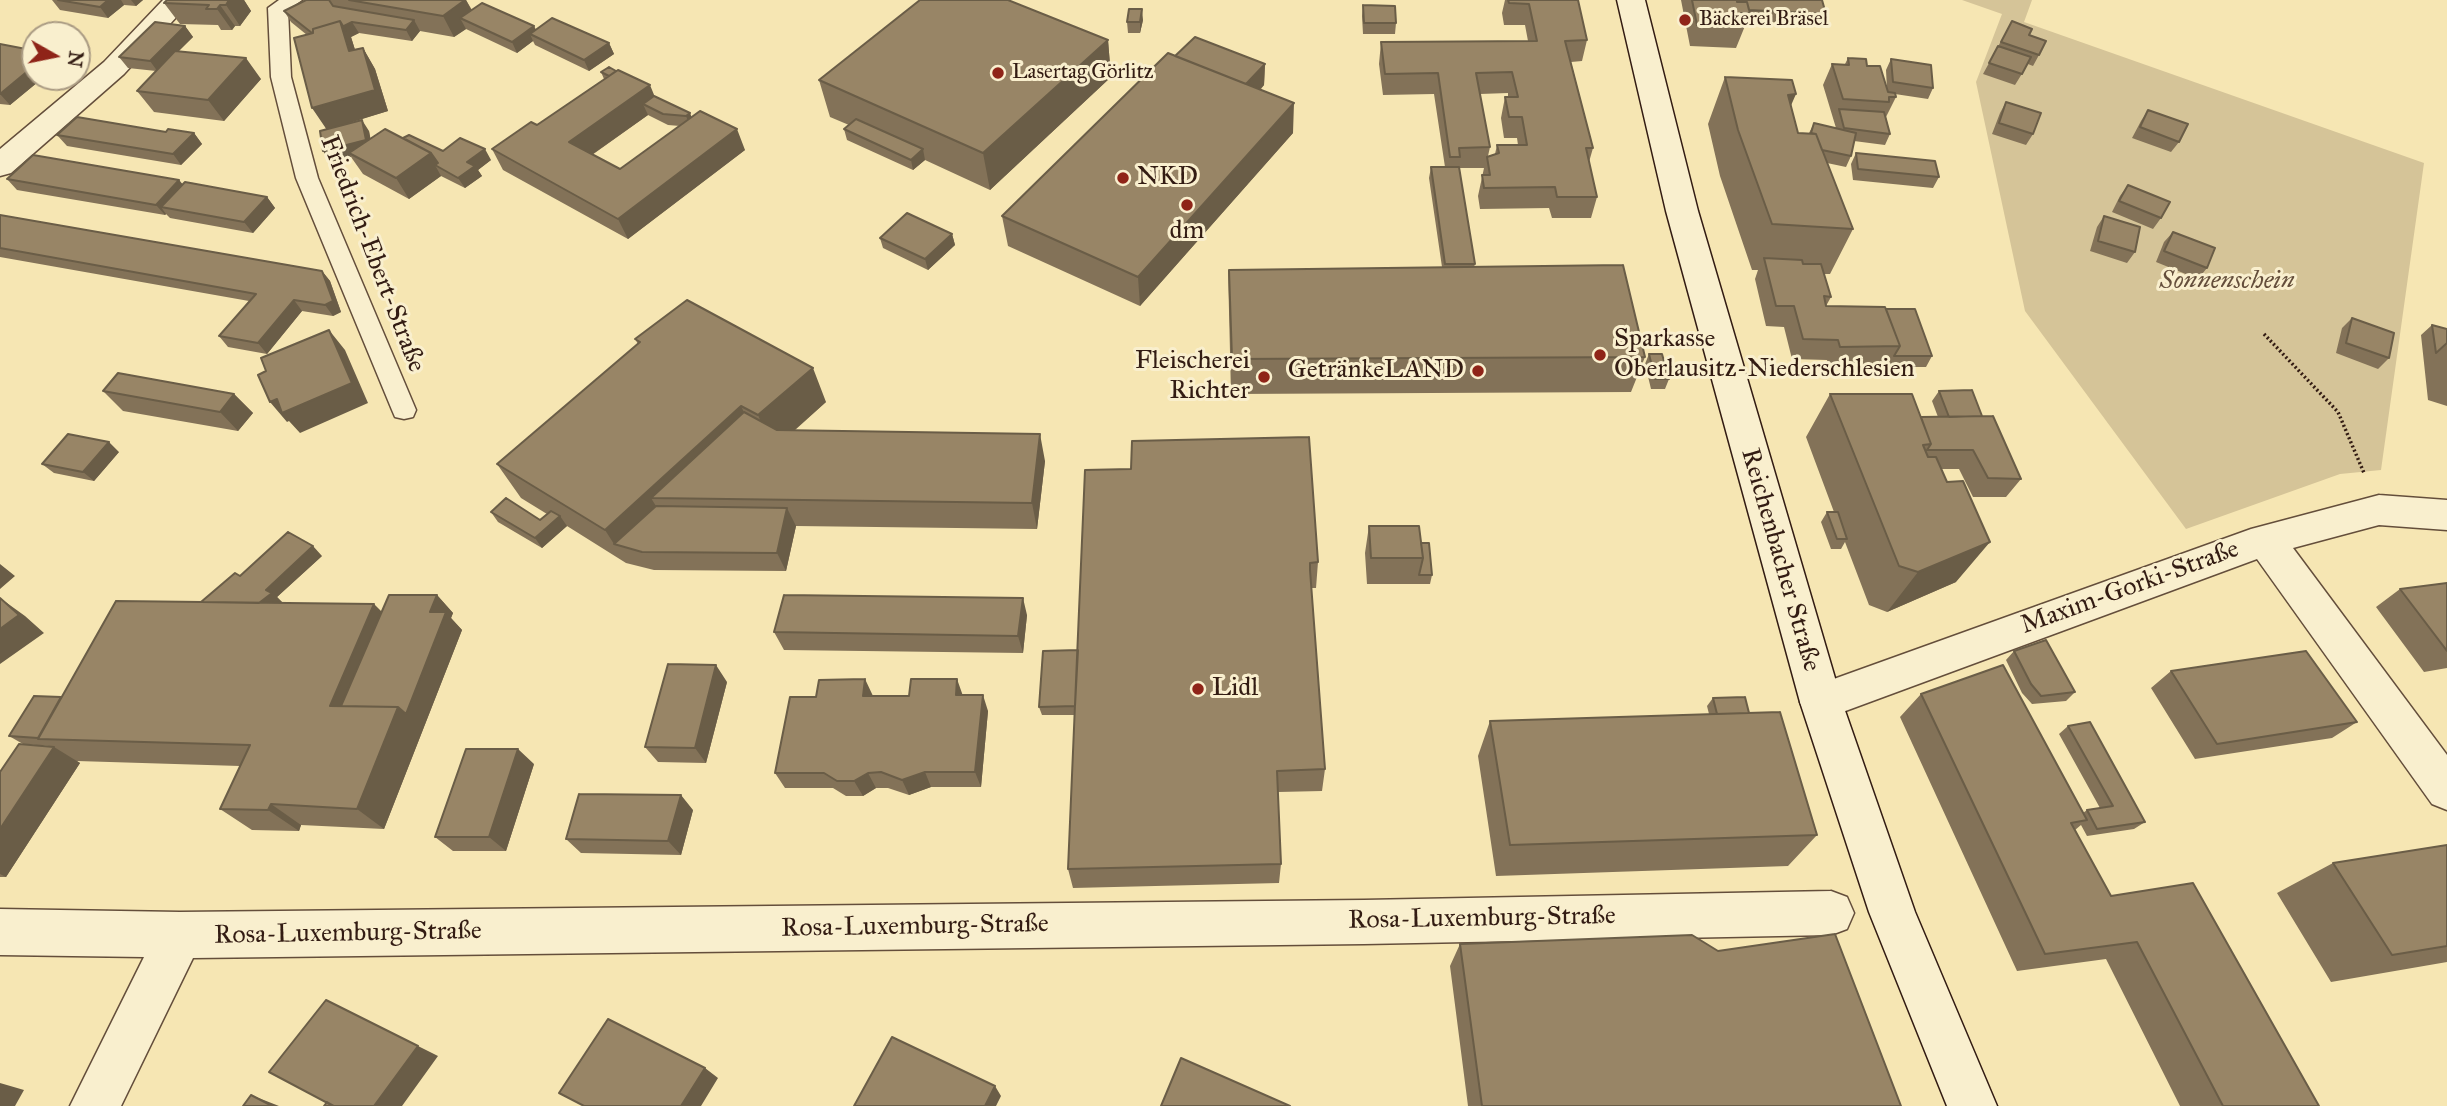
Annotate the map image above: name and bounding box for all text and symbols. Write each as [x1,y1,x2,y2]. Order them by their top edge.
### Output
place label: Bäckerei Bräsel [1699,7,1828,33]
marker: Bäckerei Bräsel [1677,12,1693,28]
north arrow [21,21,91,91]
text: N [63,49,88,69]
place label: Lasertag Görlitz [1012,60,1154,86]
marker: Lasertag Görlitz [990,65,1006,81]
street label: Friedrich-Ebert-Straße [312,131,432,377]
place label: NKD [1137,162,1198,194]
marker: NKD [1115,170,1131,186]
marker: dm [1179,197,1195,213]
place label: dm [1170,216,1204,248]
park label: Sonnenschein [2160,266,2294,298]
place label: Sparkasse Oberlausitz-Niederschlesien [1614,324,1915,386]
place label: Fleischerei Richter [1135,346,1250,408]
marker: Sparkasse Oberlausitz-Niederschlesien [1592,347,1608,363]
place label: GetränkeLAND [1288,355,1464,387]
marker: GetränkeLAND [1470,363,1486,379]
marker: Fleischerei Richter [1256,369,1272,385]
street label: Reichenbacher Straße [1733,445,1827,675]
street label: Maxim-Gorki-Straße [2017,534,2243,642]
place label: Lidl [1212,673,1258,705]
marker: Lidl [1190,681,1206,697]
street label: Rosa-Luxemburg-Straße [1348,901,1616,937]
street label: Rosa-Luxemburg-Straße [781,909,1049,945]
street label: Rosa-Luxemburg-Straße [214,916,482,952]

